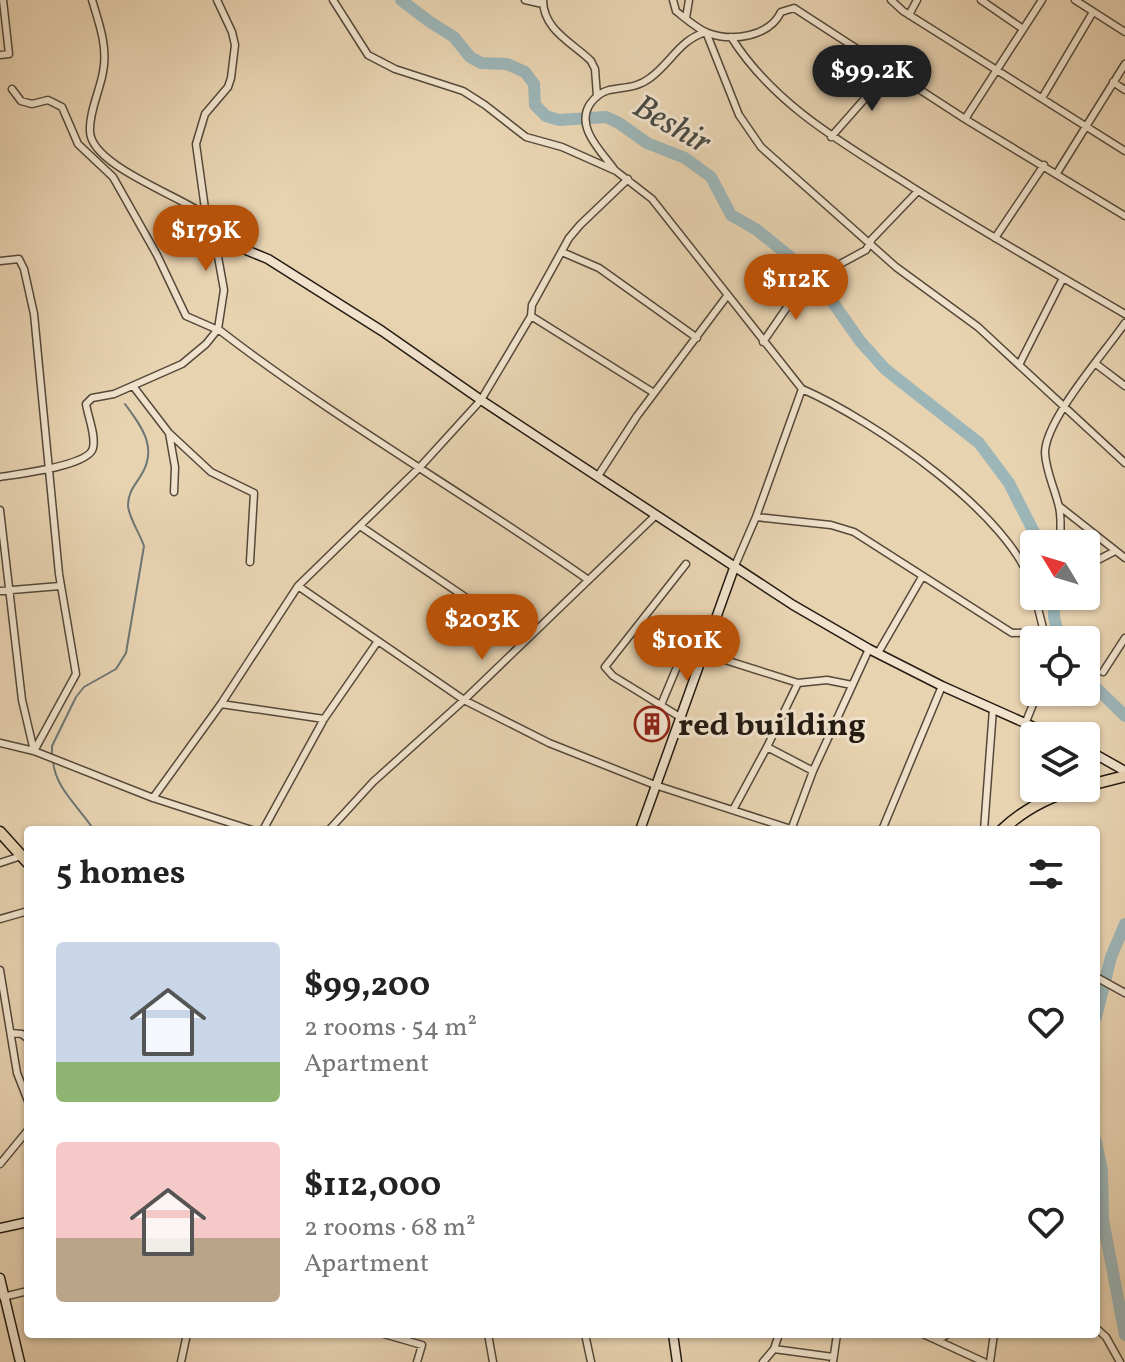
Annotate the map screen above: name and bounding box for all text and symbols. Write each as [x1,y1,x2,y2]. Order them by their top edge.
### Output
pin: $99.2K [807,45,937,113]
text: $99.2K [830,53,914,89]
water label: Beshir [623,85,719,167]
pin: $179K [150,205,262,273]
text: $179K [171,213,241,249]
pin: $112K [740,254,852,322]
text: $112K [762,262,830,298]
north arrow [1020,530,1100,610]
map controls [1020,530,1100,802]
pin: $203K [426,594,538,662]
text: $203K [444,602,520,638]
pin: $101K [631,615,743,683]
text: $101K [652,623,722,659]
button: locate [1020,626,1100,706]
building icon: red building [633,705,671,743]
place label: red building [678,705,866,749]
button: layers [1020,722,1100,802]
text: 5 homes [56,851,186,898]
icon: filters [1024,852,1068,896]
text: $99,200 [304,963,430,1010]
icon: home [120,974,216,1070]
icon: heart [1024,1000,1068,1044]
text: 2 rooms · 54 m² [304,1010,477,1046]
text: Apartment [304,1046,429,1082]
text: $112,000 [304,1163,441,1210]
icon: home [120,1174,216,1270]
icon: heart [1024,1200,1068,1244]
text: 2 rooms · 68 m² [304,1210,476,1246]
text: Apartment [304,1246,429,1282]

